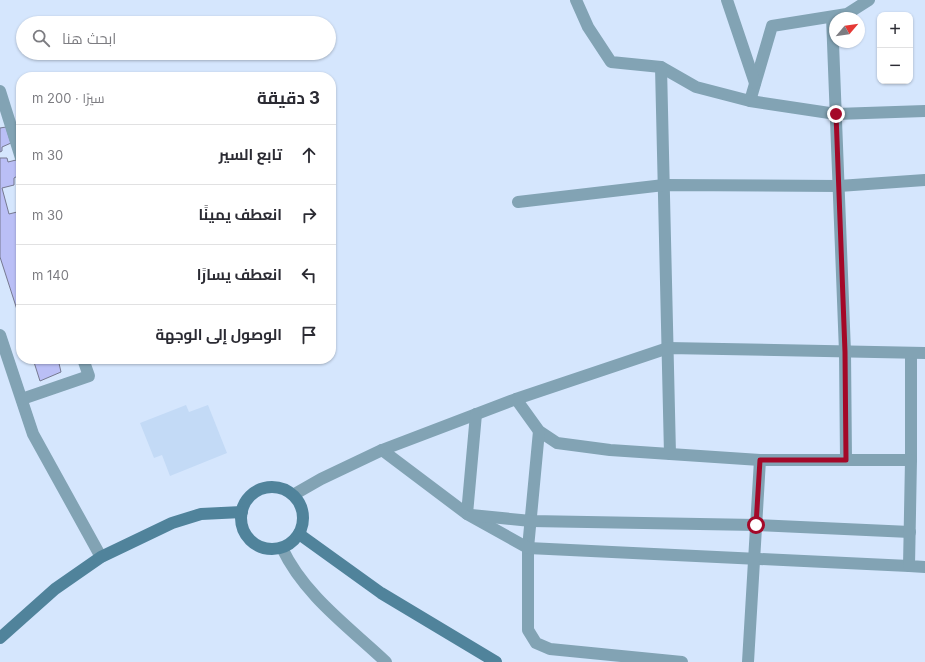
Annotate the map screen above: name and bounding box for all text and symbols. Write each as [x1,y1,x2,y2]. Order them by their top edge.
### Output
north arrow [829,12,865,48]
map controls [877,12,913,84]
button: + [877,12,913,48]
search box [16,16,336,60]
icon: search [30,27,52,49]
text: ابحث هنا [62,29,116,48]
button: − [877,48,913,84]
text: 3 دقيقة [257,88,320,108]
text: سيرًا · 200 m [32,90,104,106]
route end [827,105,845,123]
icon: ahead [298,144,320,166]
text: تابع السير [219,145,282,164]
text: 30 m [32,147,63,163]
icon: right [298,204,320,226]
text: انعطف يمينًا [198,205,282,224]
text: 30 m [32,207,63,223]
icon: left [298,264,320,286]
text: انعطف يسارًا [197,265,282,284]
text: 140 m [32,267,69,283]
icon: arrive [298,324,320,346]
text: الوصول إلى الوجهة [155,325,282,344]
route start [747,516,765,534]

